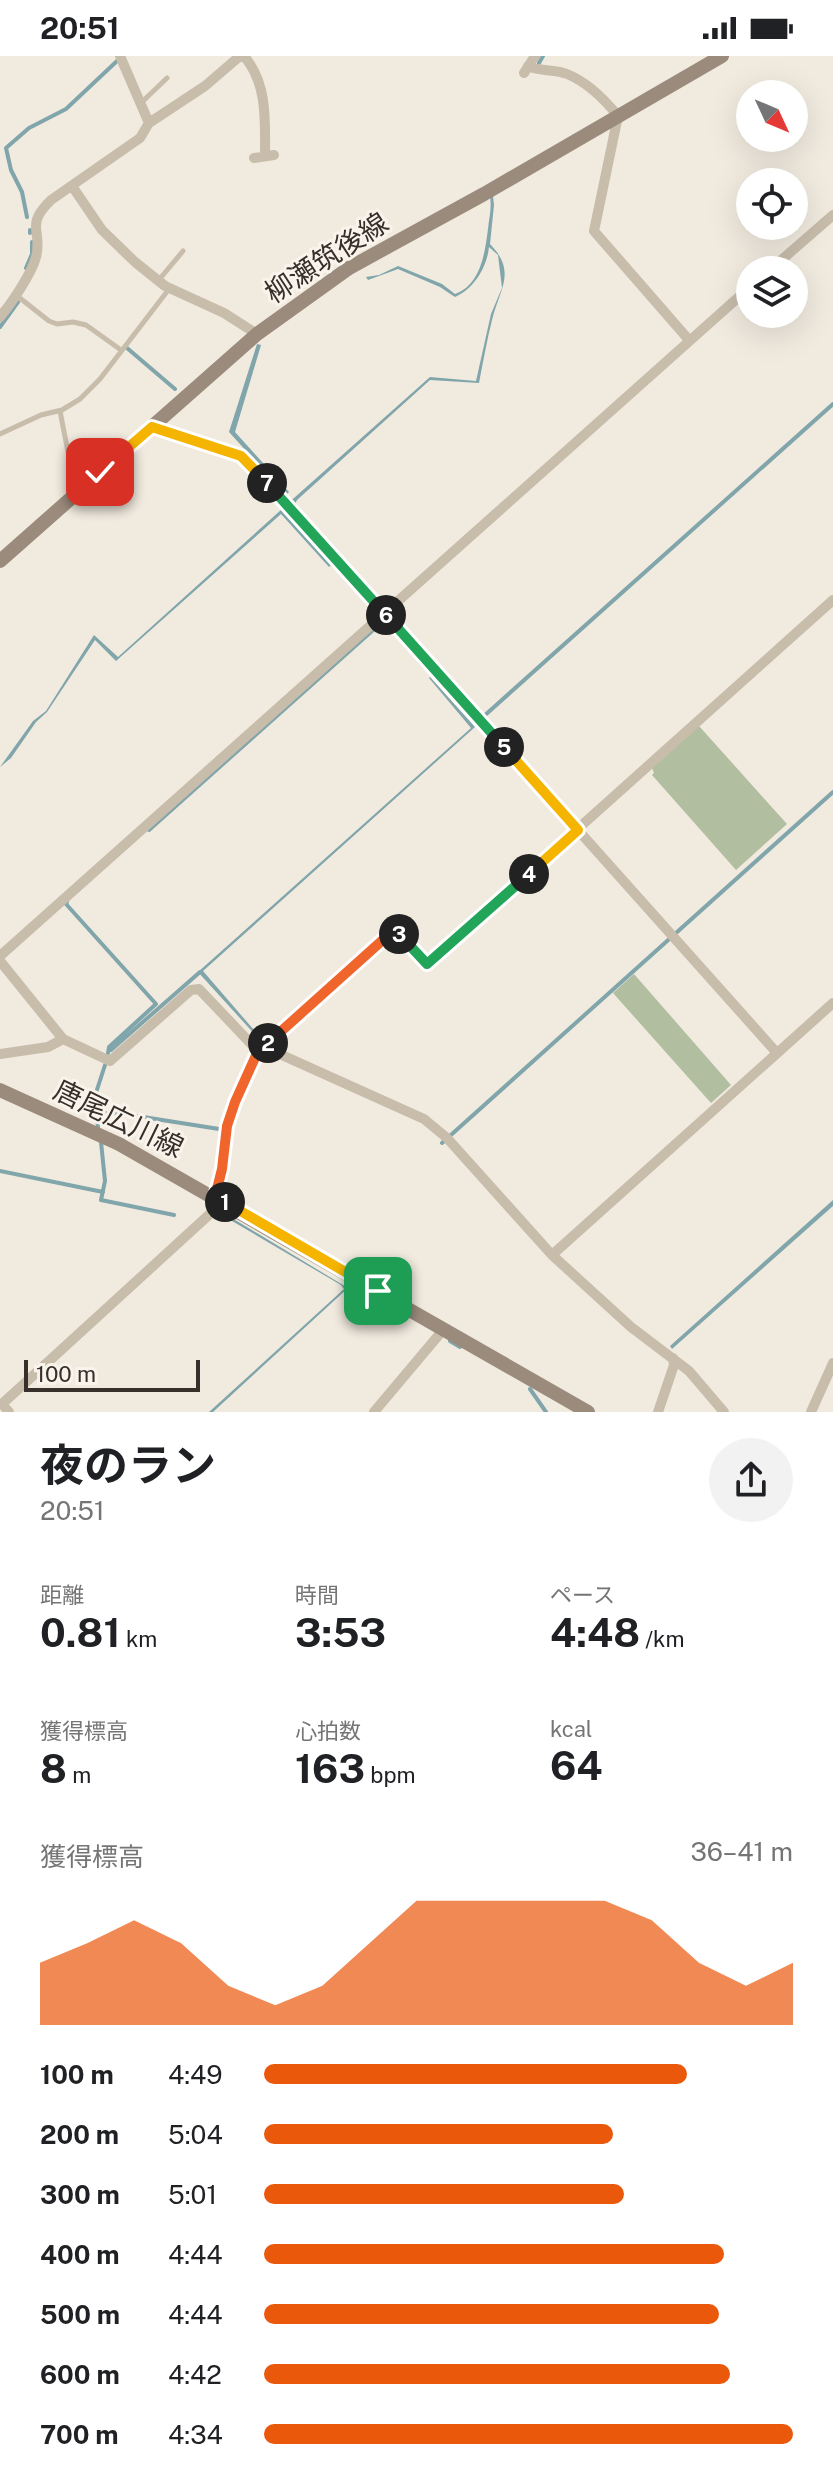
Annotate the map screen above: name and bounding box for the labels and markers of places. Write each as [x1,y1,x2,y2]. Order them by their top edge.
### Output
pin [66,438,134,506]
pin: 7 [247,463,287,503]
pin: 6 [366,595,406,635]
pin: 5 [484,727,524,767]
pin: 4 [509,854,549,894]
pin: 3 [379,914,419,954]
pin: 2 [248,1023,288,1063]
pin: 1 [205,1182,245,1222]
pin [344,1257,412,1325]

